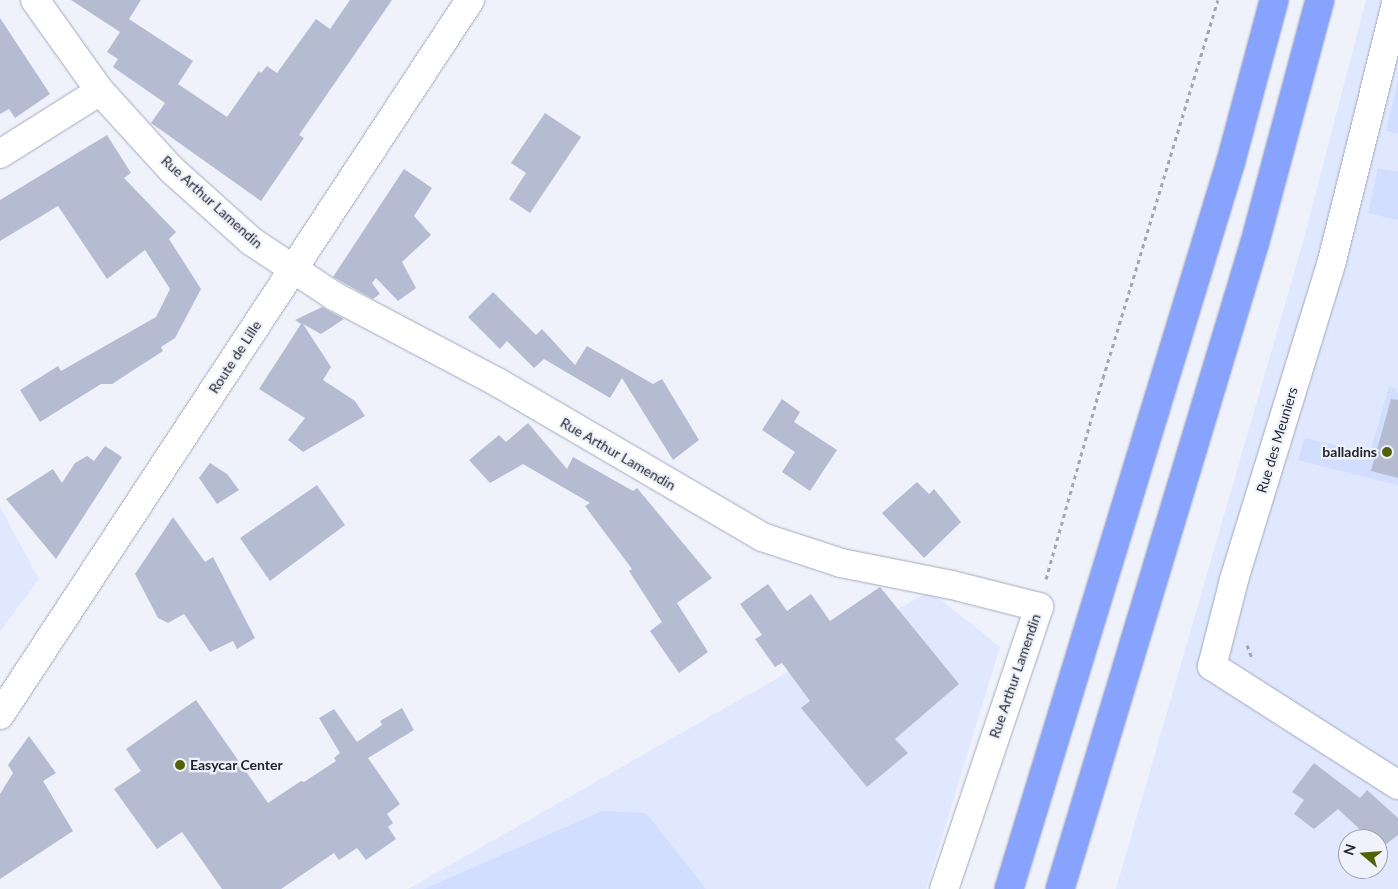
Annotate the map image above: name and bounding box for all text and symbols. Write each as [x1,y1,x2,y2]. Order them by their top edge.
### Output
street label: Rue Arthur Lamendin [158,152,266,252]
street label: Route de Lille [205,317,265,397]
street label: Rue des Meuniers [1253,385,1301,495]
street label: Rue Arthur Lamendin [557,414,679,494]
place label: balladins [1322,444,1377,460]
marker: balladins [1381,446,1393,458]
street label: Rue Arthur Lamendin [986,611,1044,741]
place label: Easycar Center [190,757,283,773]
marker: Easycar Center [174,759,186,771]
north arrow [1338,829,1388,879]
text: N [1339,842,1359,857]

